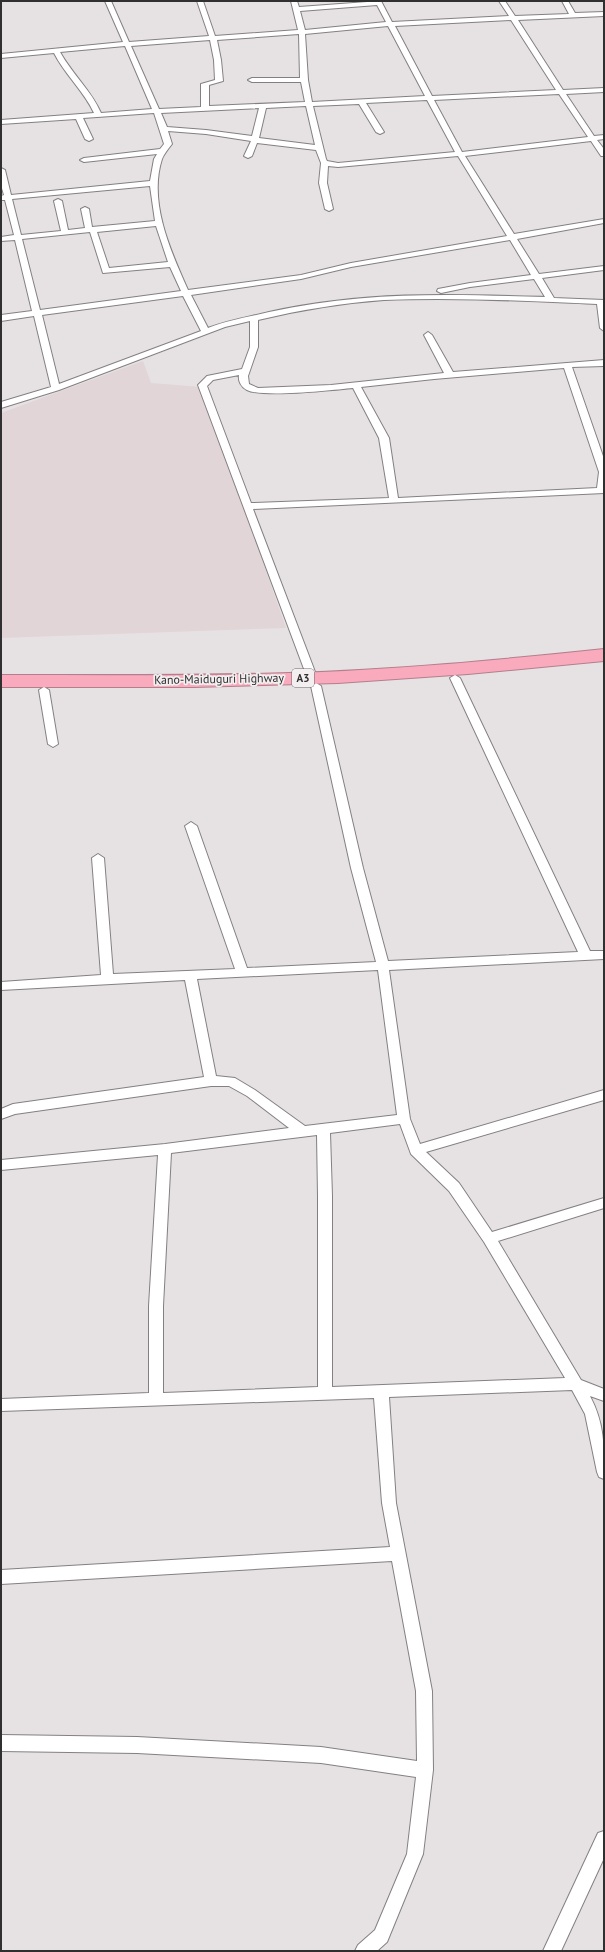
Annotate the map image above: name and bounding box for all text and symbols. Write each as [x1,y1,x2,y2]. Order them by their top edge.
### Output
road number: A3 [292,669,314,687]
street label: Kano-Maiduguri Highway [154,670,284,687]

